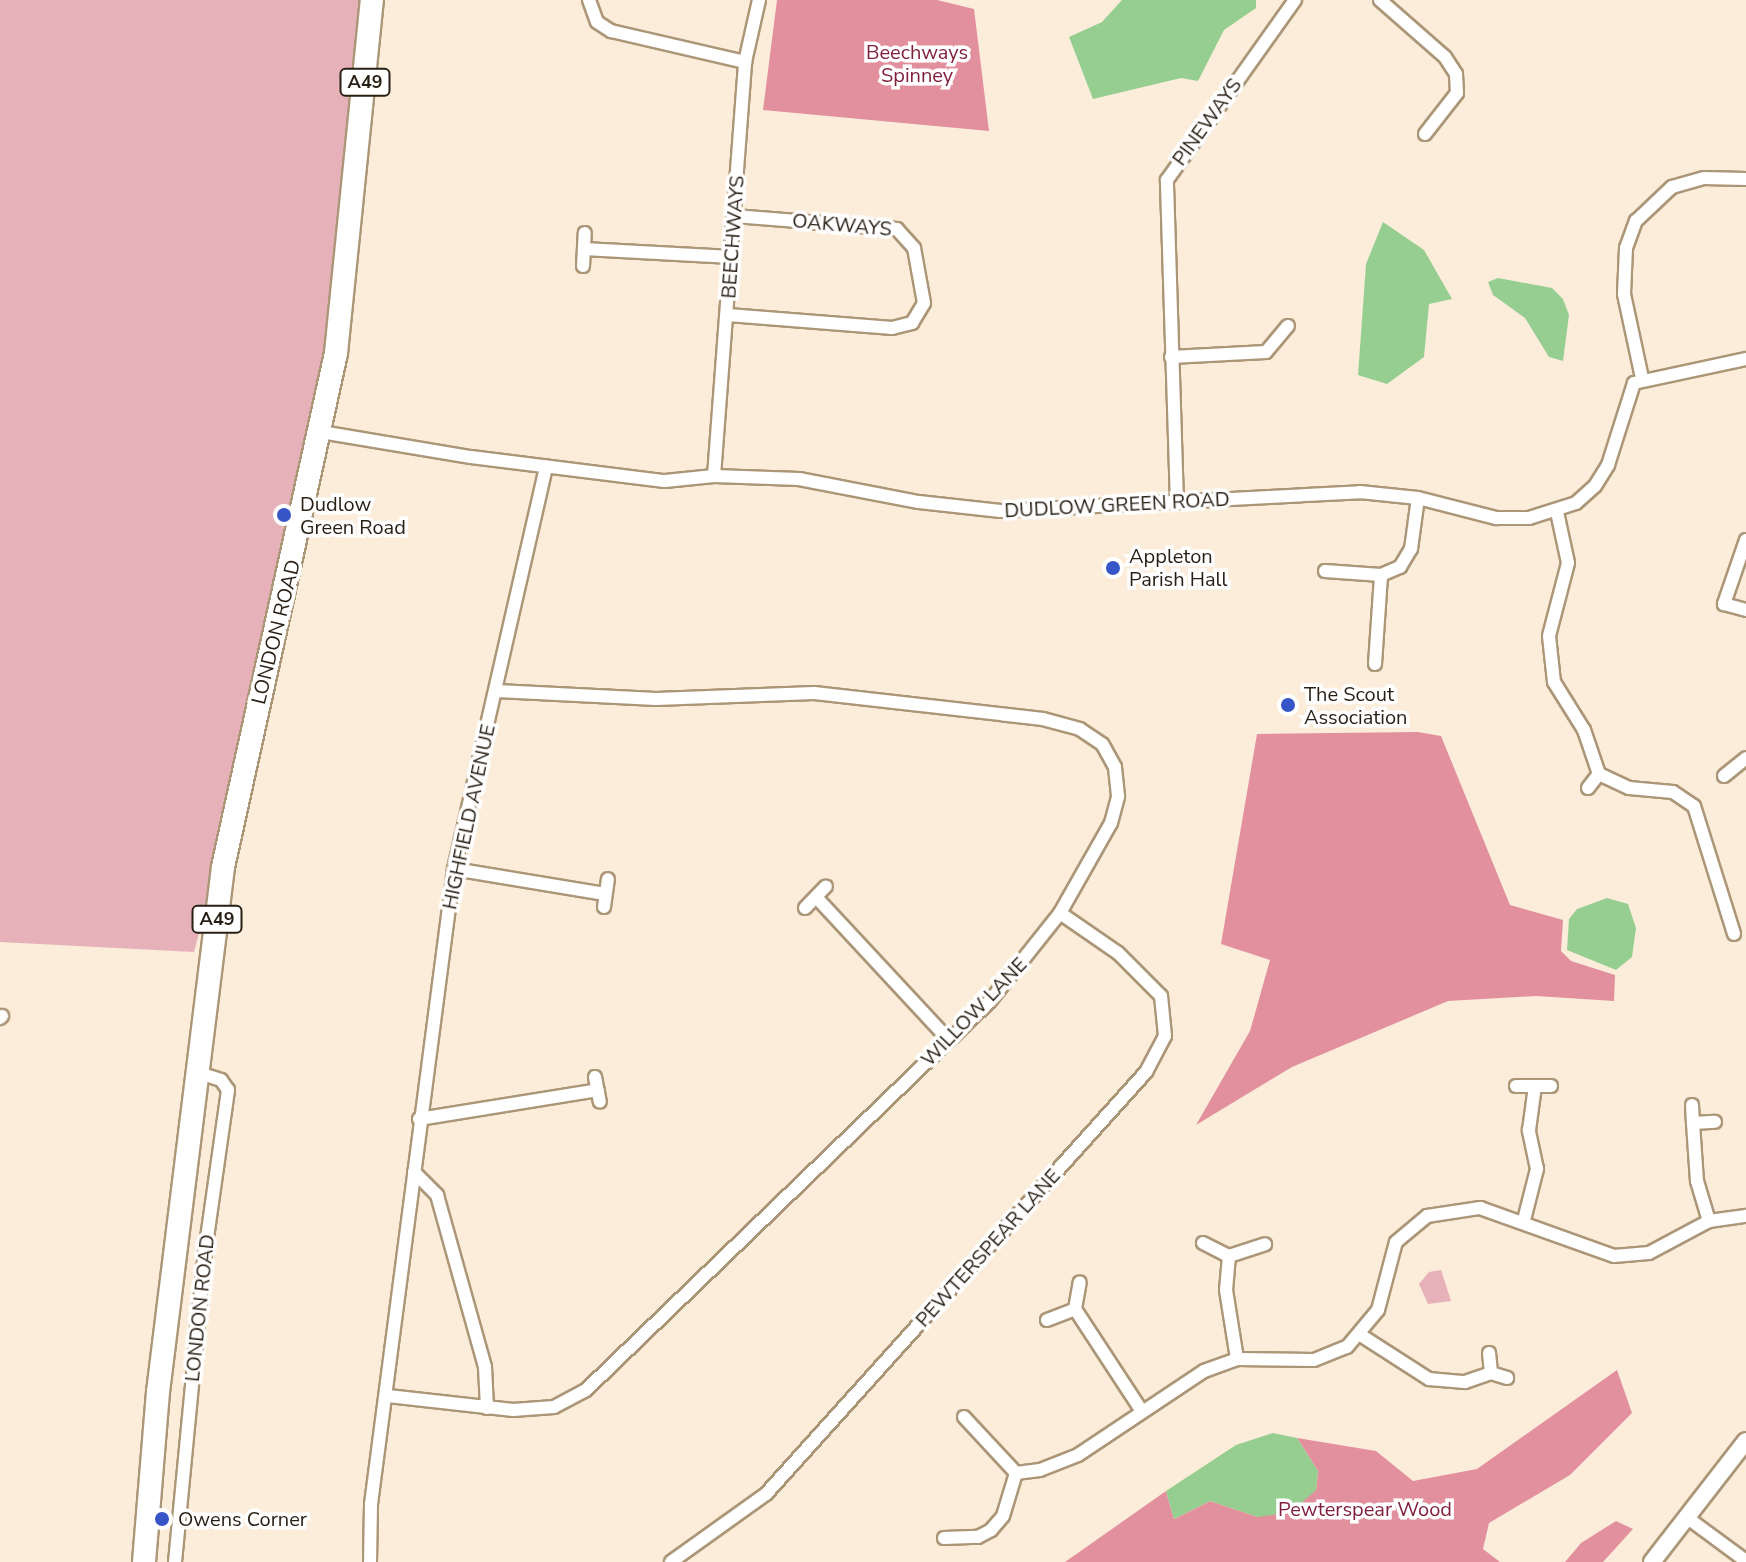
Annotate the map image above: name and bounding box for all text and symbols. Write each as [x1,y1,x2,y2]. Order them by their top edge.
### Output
park label: Beechways Spinney [866,40,968,87]
road number: A49 [339,68,391,96]
street label: PINEWAYS [1167,74,1247,170]
street label: BEECHWAYS [717,175,749,299]
street label: OAKWAYS [791,209,893,241]
street label: DUDLOW GREEN ROAD [1004,487,1230,523]
place label: Dudlow Green Road [300,492,406,539]
marker: Dudlow Green Road [275,506,293,524]
place label: Appleton Parish Hall [1129,544,1227,591]
street label: LONDON ROAD [246,557,306,707]
marker: Appleton Parish Hall [1104,559,1122,577]
place label: The Scout Association [1304,682,1407,729]
marker: The Scout Association [1279,696,1297,714]
street label: HIGHFIELD AVENUE [438,722,500,912]
road number: A49 [191,905,243,933]
street label: WILLOW LANE [916,953,1032,1071]
street label: PEWTERSPEAR LANE [911,1164,1065,1332]
street label: LONDON ROAD [180,1233,220,1383]
park label: Pewterspear Wood [1278,1497,1452,1521]
place label: Owens Corner [178,1507,307,1531]
marker: Owens Corner [153,1510,171,1528]

